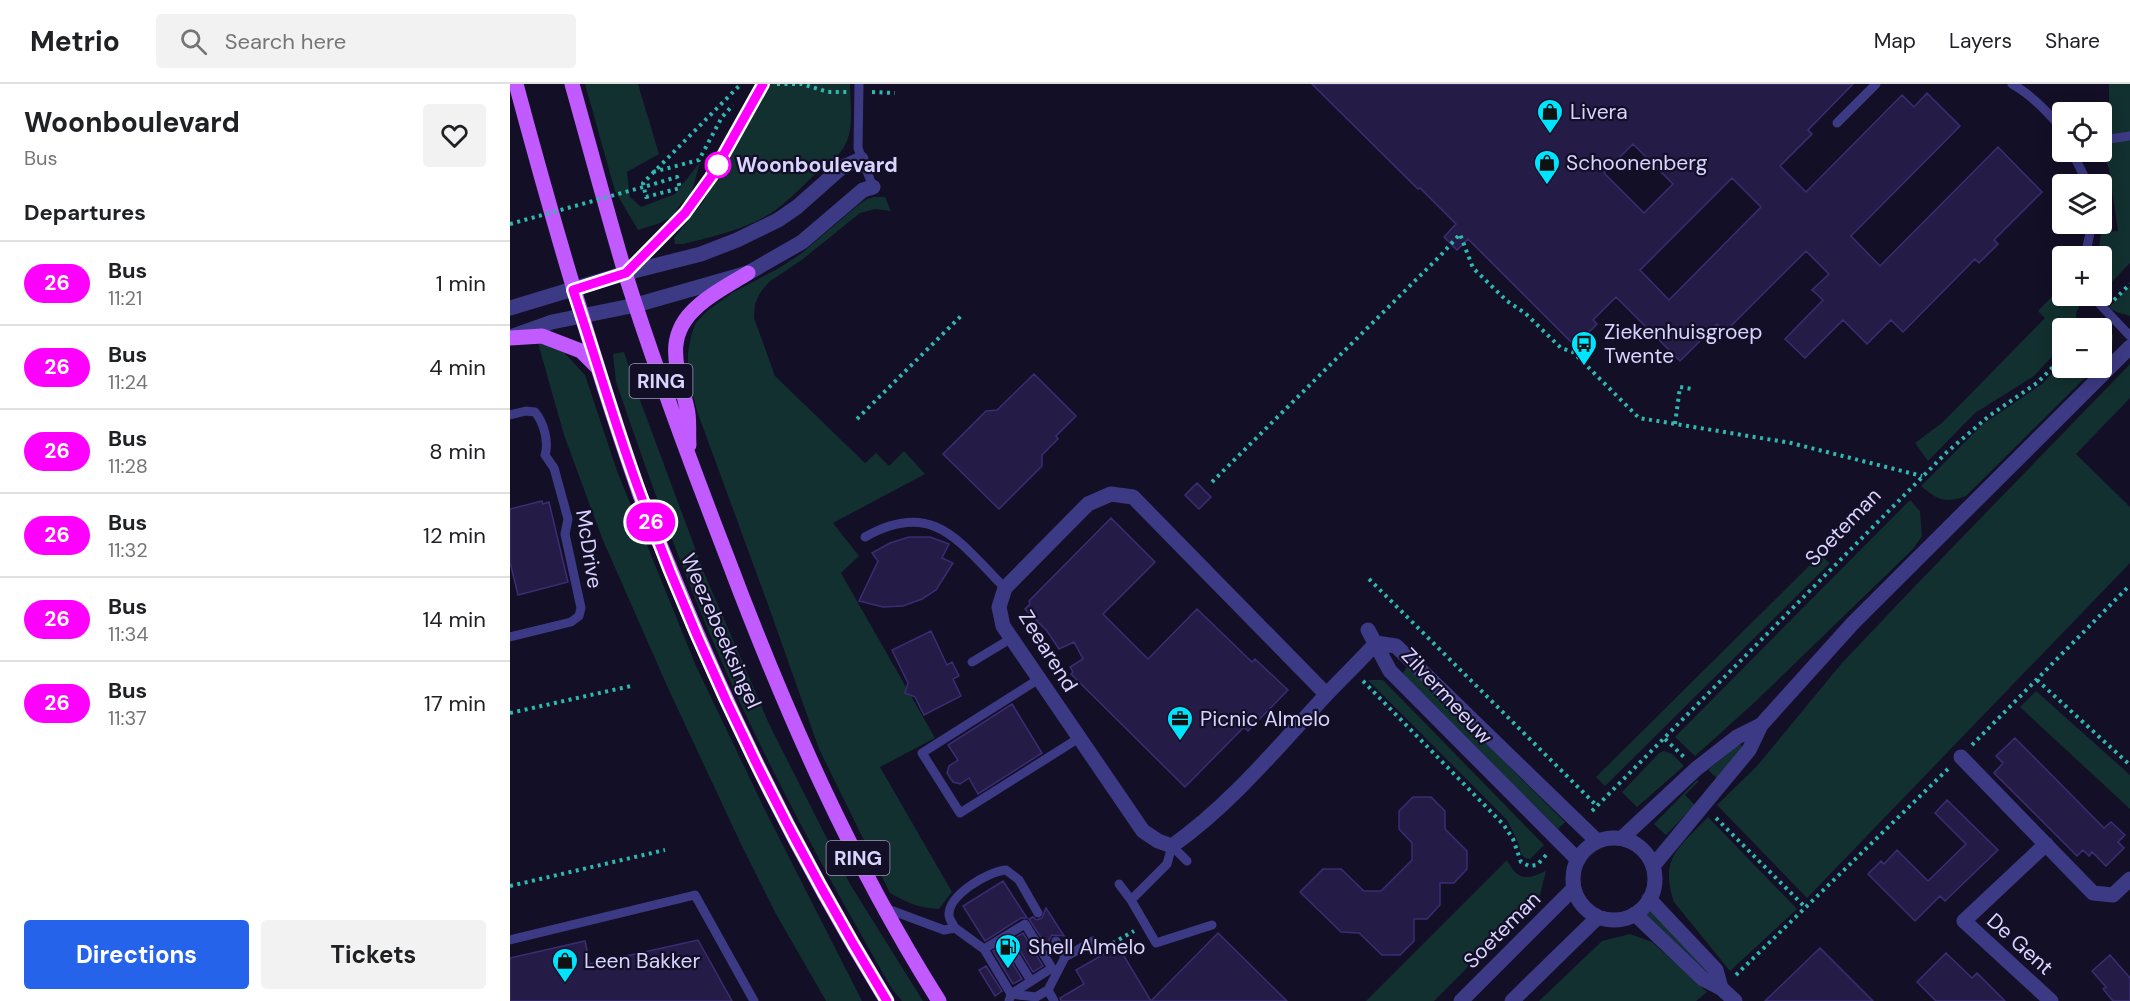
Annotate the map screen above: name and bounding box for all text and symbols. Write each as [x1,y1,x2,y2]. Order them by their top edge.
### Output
search box [156,14,576,68]
text: Metrio [30,23,120,60]
icon: search [177,25,210,58]
text: Search here [225,27,346,56]
text: Map [1874,27,1916,55]
text: Layers [1949,27,2012,55]
text: Share [2045,27,2100,55]
shop icon: Livera [1535,97,1565,135]
place label: Livera [1570,98,1628,126]
map controls [2052,102,2112,378]
button: locate [2052,102,2112,162]
text: Woonboulevard [24,104,240,141]
button: heart [423,104,486,167]
text: Bus [24,145,58,171]
shop icon: Schoonenberg [1532,148,1562,186]
place label: Schoonenberg [1566,149,1708,177]
place label: Woonboulevard [736,151,898,179]
marker: Woonboulevard [705,152,731,178]
button: layers [2052,174,2112,234]
text: Departures [24,198,146,227]
button: + [2052,246,2112,306]
text: Bus [108,256,147,285]
text: 26 [44,269,70,297]
text: 1 min [436,269,486,298]
text: 11:21 [108,285,142,311]
place label: Ziekenhuisgroep Twente [1604,318,1762,370]
button: − [2052,318,2112,378]
bus stop icon: Ziekenhuisgroep Twente [1569,329,1599,367]
text: Bus [108,340,147,369]
text: 26 [44,353,70,381]
text: 4 min [429,353,486,382]
road number: RING [630,364,692,398]
text: 11:24 [108,369,148,395]
text: Bus [108,424,147,453]
text: 26 [44,437,70,465]
text: 8 min [429,437,486,466]
text: 11:28 [108,453,148,479]
street label: Soeteman [1799,482,1887,572]
line badge: 26 [624,502,678,542]
text: Bus [108,508,147,537]
street label: McDrive [569,508,609,590]
text: 26 [638,508,664,536]
text: 26 [44,521,70,549]
text: 12 min [423,521,486,550]
text: 11:32 [108,537,148,563]
street label: Weezebeeksingel [674,549,768,713]
text: Bus [108,592,147,621]
text: 26 [44,605,70,633]
text: 14 min [422,605,486,634]
street label: Zeearend [1012,605,1084,697]
text: 11:34 [108,621,148,647]
street label: Zilvermeeuw [1395,642,1499,750]
text: Bus [108,676,147,705]
text: 26 [44,689,70,717]
text: 17 min [424,689,486,718]
office icon: Picnic Almelo [1165,704,1195,742]
text: 11:37 [108,705,147,731]
place label: Picnic Almelo [1200,705,1330,733]
road number: RING [826,841,890,875]
street label: Soeteman [1457,885,1547,975]
street label: De Gent [1981,907,2059,981]
button: Directions [24,920,249,989]
button: Tickets [261,920,486,989]
fuel station icon: Shell Almelo [993,932,1023,970]
place label: Shell Almelo [1028,933,1146,961]
shop icon: Leen Bakker [550,946,580,984]
place label: Leen Bakker [584,947,701,975]

